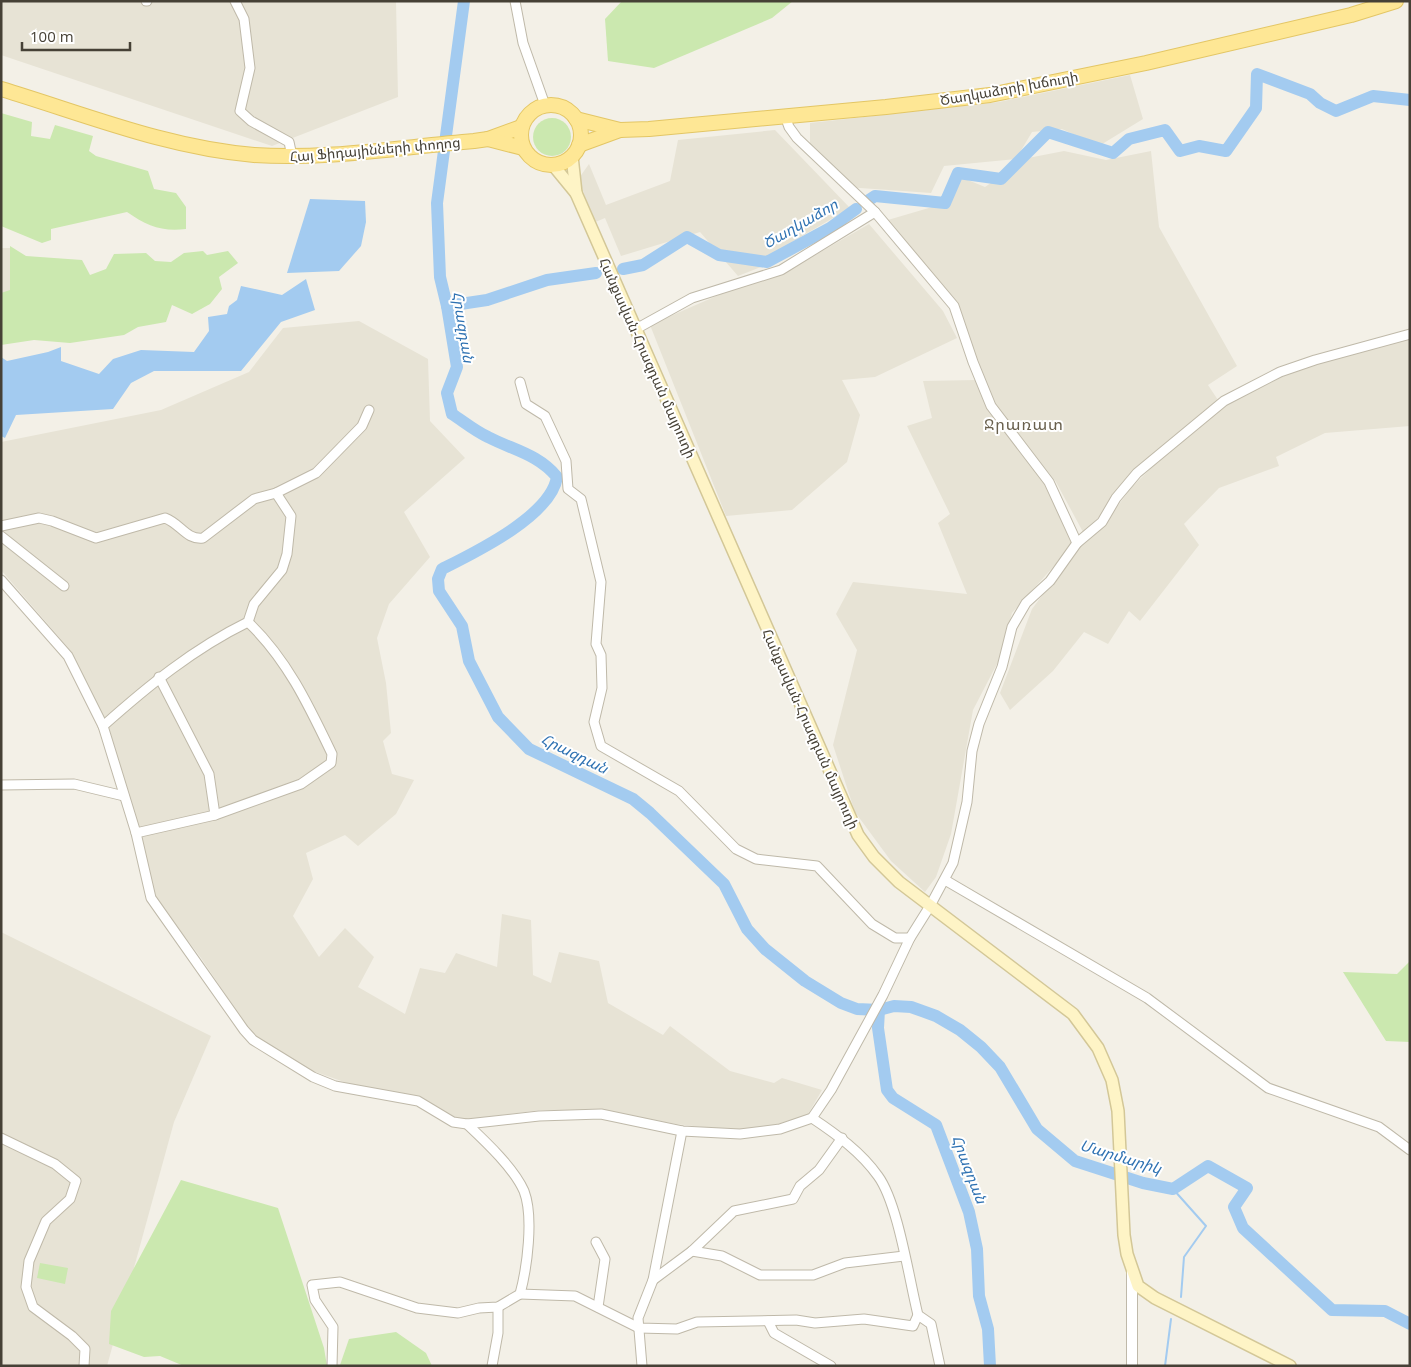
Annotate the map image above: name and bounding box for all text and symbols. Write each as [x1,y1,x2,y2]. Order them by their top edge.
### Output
scale bar [22,20,130,52]
text: 100 m [30,26,74,46]
street label: Ծաղկաձորի խճուղի [938,66,1080,110]
street label: Հայ Ֆիդայինների փողոց [289,132,461,166]
water label: Ծաղկաձոր [759,193,842,252]
street label: Հանքավան-Հրազդան մայրուղի [595,255,701,461]
water label: Հրազդան [449,290,480,365]
district label: Ջրառատ [984,413,1064,435]
street label: Հանքավան-Հրազդան մայրուղի [758,626,864,832]
water label: Հրազդան [538,728,613,778]
water label: Հրազդան [948,1132,993,1207]
water label: Մարմարիկ [1078,1134,1165,1178]

